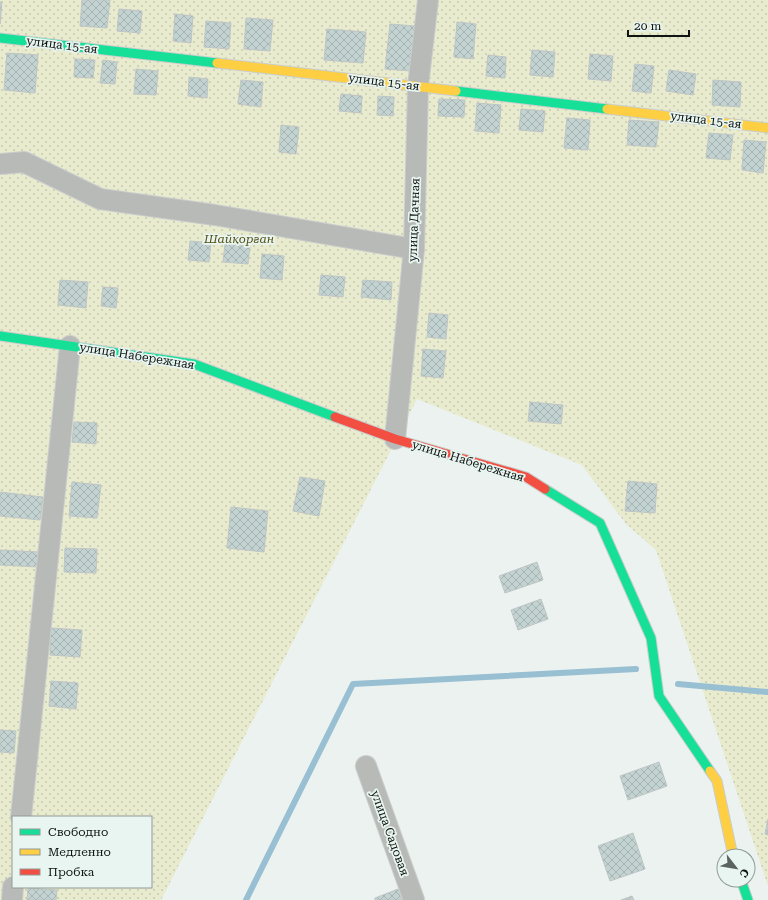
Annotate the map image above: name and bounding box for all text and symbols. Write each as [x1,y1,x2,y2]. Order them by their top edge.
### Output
scale bar [628,12,689,38]
text: 20 m [634,19,661,33]
street label: улица 15-ая [26,34,99,56]
street label: улица 15-ая [348,71,421,93]
street label: улица 15-ая [670,109,743,131]
street label: улица Дачная [406,178,422,262]
park label: Шайқорған [203,232,274,246]
street label: улица Набережная [78,340,196,372]
street label: улица Набережная [410,437,526,485]
street label: улица Садовая [368,788,412,878]
legend [12,816,152,888]
text: Свободно [48,825,108,839]
text: Медленно [48,845,111,859]
north arrow [716,848,756,888]
text: Пробка [48,865,95,879]
text: С [736,866,752,880]

